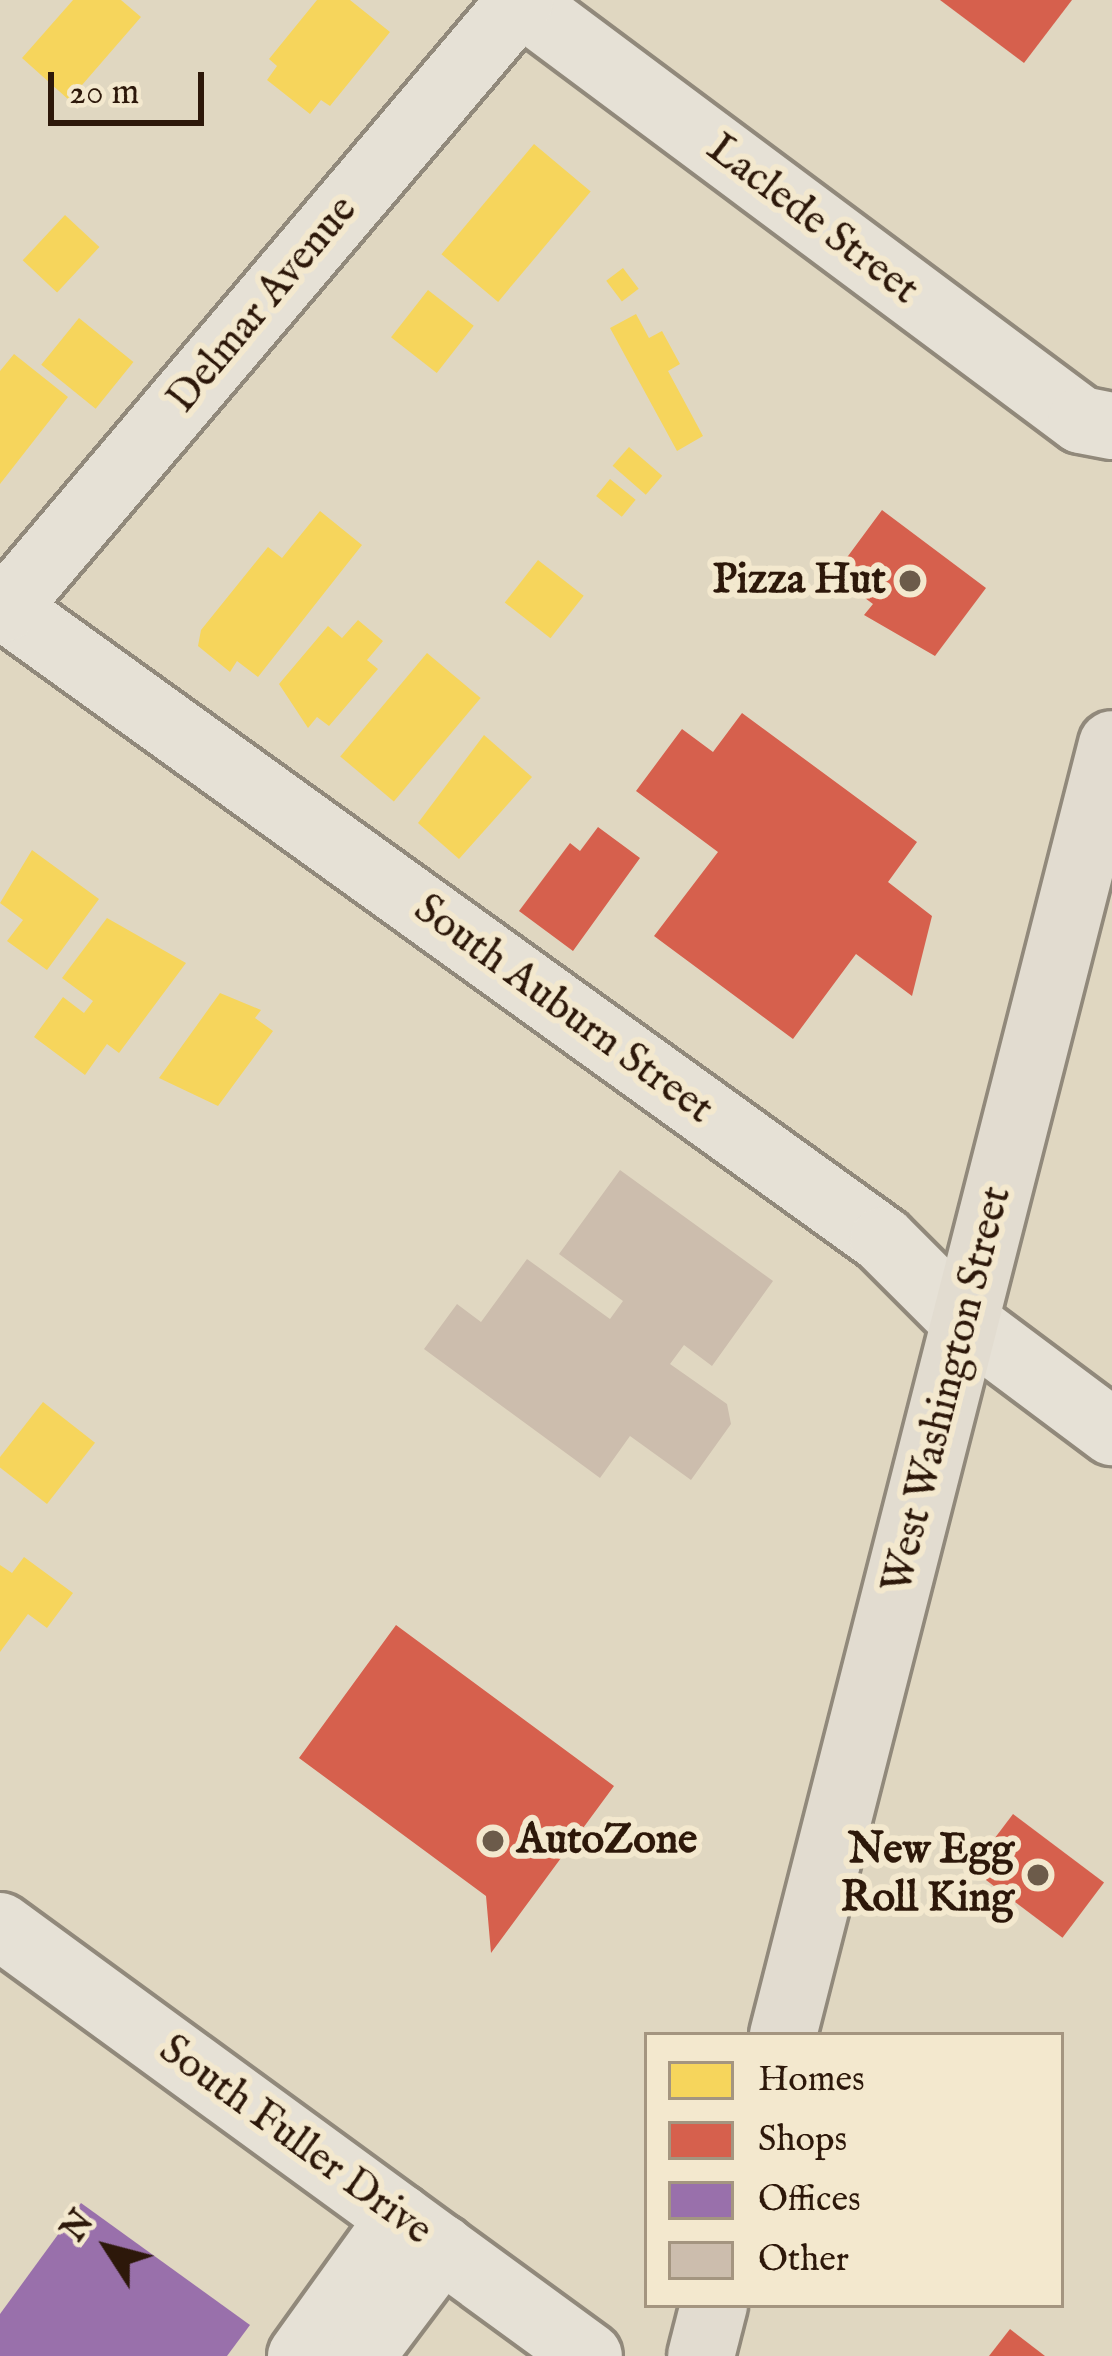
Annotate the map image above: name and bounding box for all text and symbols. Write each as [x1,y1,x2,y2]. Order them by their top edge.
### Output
scale bar [54,48,210,122]
text: 20 m [69,70,139,116]
street label: Laclede Street [696,124,928,316]
street label: Delmar Avenue [158,186,368,424]
place label: Pizza Hut [713,556,886,606]
marker: Pizza Hut [897,568,923,594]
street label: South Auburn Street [404,885,722,1135]
street label: West Washington Street [873,1181,1023,1599]
place label: AutoZone [517,1816,697,1866]
place label: New Egg Roll King [841,1826,1014,1924]
marker: AutoZone [480,1828,506,1854]
marker: New Egg Roll King [1025,1862,1051,1888]
street label: South Fuller Drive [149,2025,441,2257]
legend [644,2032,1064,2308]
text: Homes [758,2057,865,2103]
text: Shops [758,2117,847,2163]
text: Offices [758,2177,861,2223]
north arrow [48,2188,168,2308]
text: N [53,2203,104,2251]
text: Other [758,2237,849,2283]

